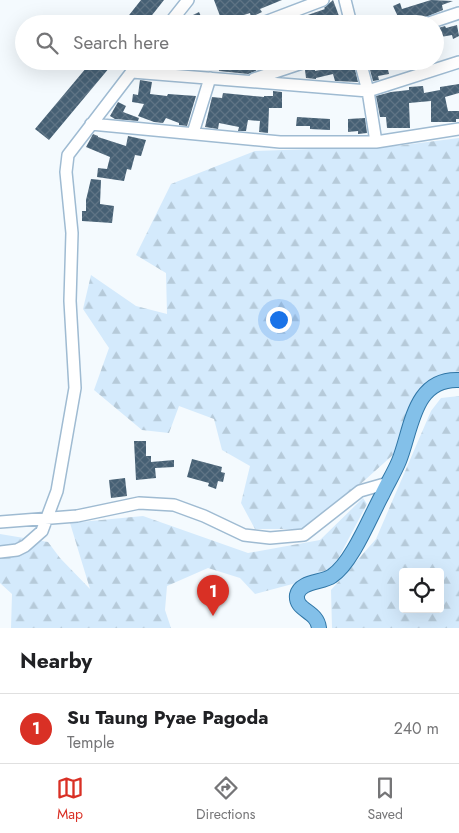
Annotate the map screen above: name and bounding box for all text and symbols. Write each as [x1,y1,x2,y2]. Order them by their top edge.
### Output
search box [15,15,444,70]
icon: search [33,29,61,57]
text: Search here [73,29,169,56]
your location [266,307,292,333]
map controls [399,568,444,613]
button: locate [399,568,444,613]
pin: 1 [197,575,229,616]
text: Nearby [20,646,92,676]
text: Su Taung Pyae Pagoda [67,704,268,731]
text: 1 [32,717,40,740]
text: 240 m [394,717,439,740]
text: Temple [67,731,115,754]
tab: Map [56,774,84,824]
tab: Directions [196,774,255,824]
tab: Saved [367,774,403,824]

